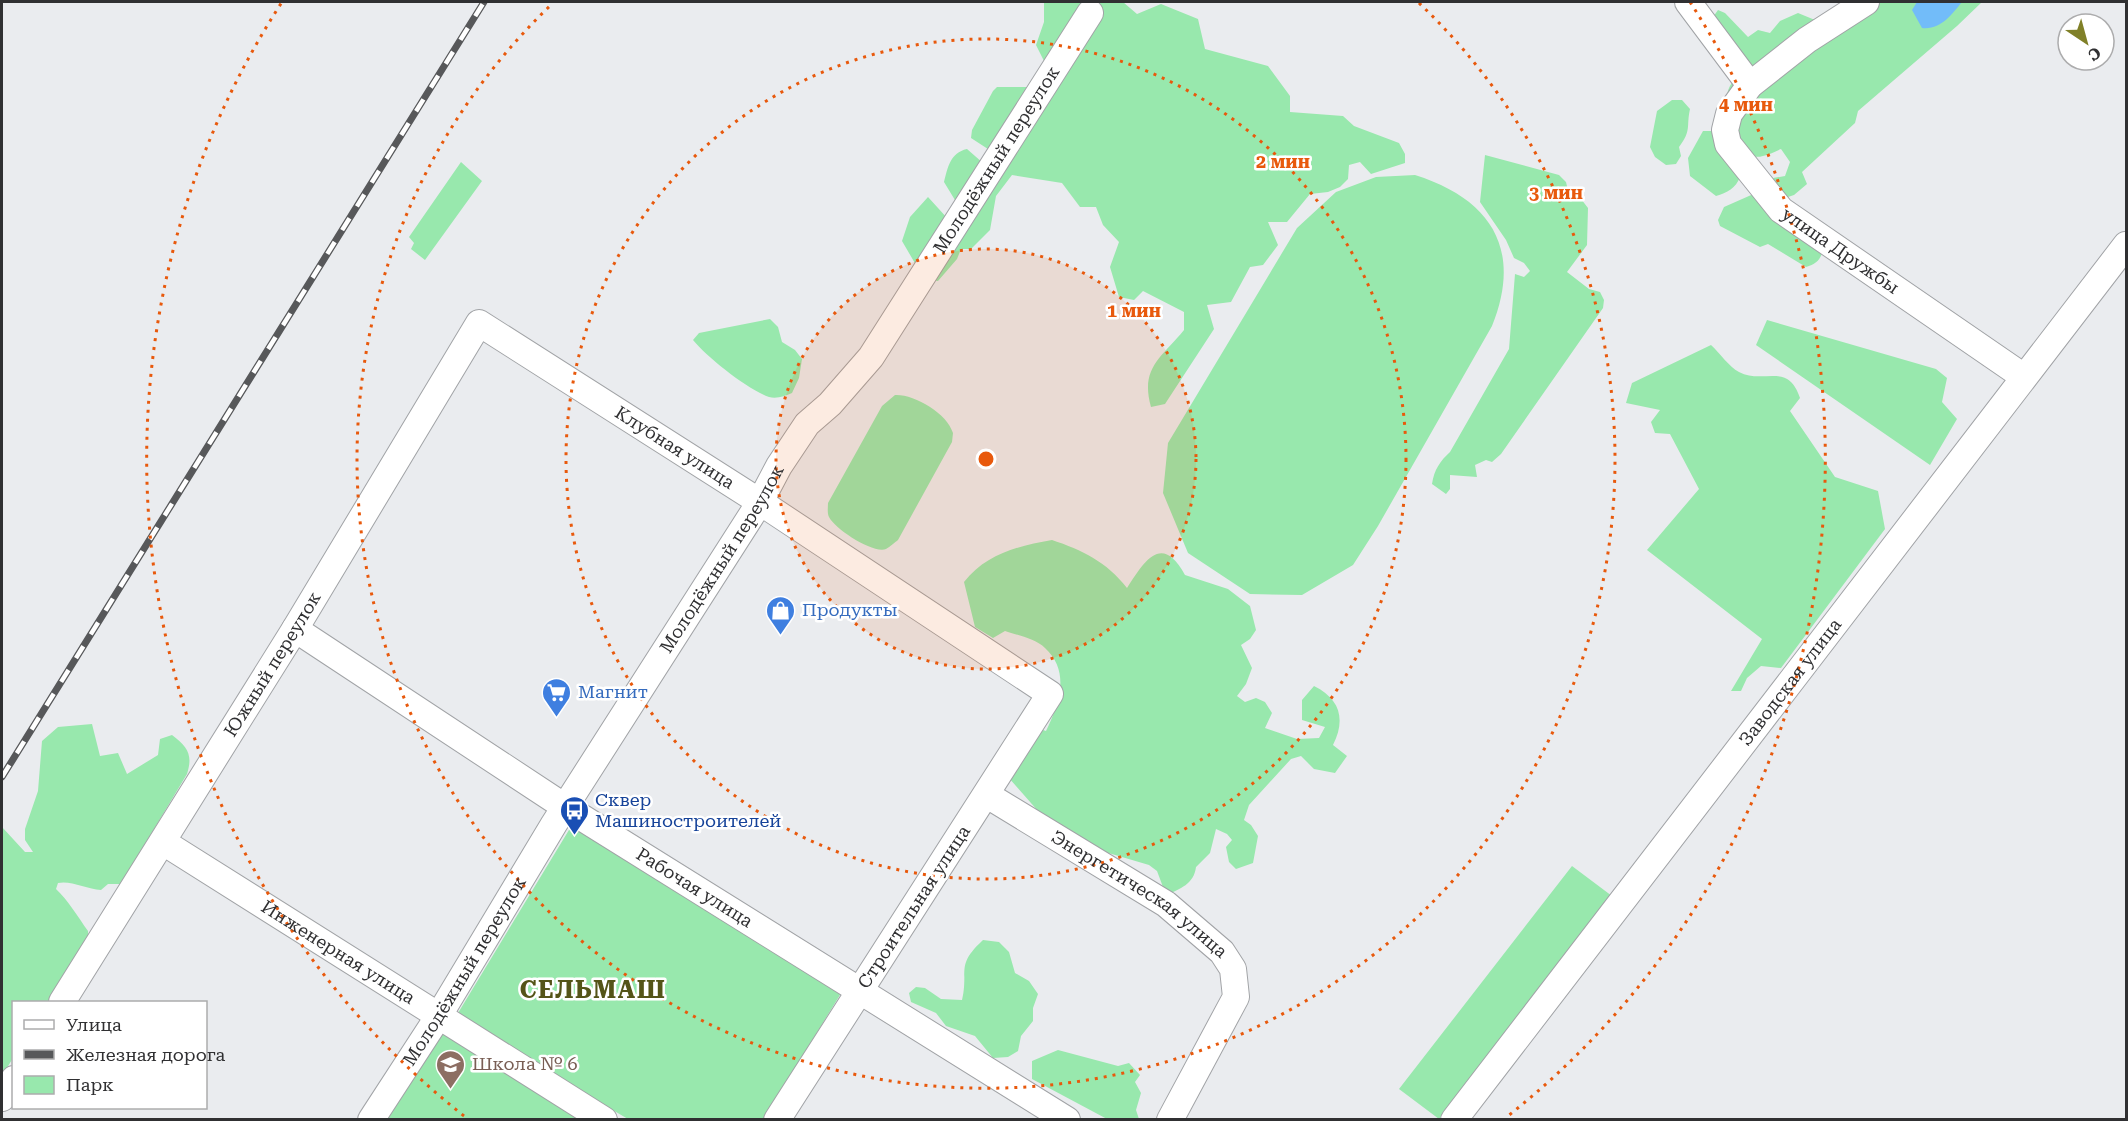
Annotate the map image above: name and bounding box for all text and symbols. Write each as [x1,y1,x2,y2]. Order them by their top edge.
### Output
north arrow [2056,12,2116,72]
text: С [2084,43,2105,65]
street label: Молодёжный переулок [929,62,1063,257]
text: 4 мин [1719,94,1773,115]
text: 2 мин [1256,151,1310,172]
text: 3 мин [1529,182,1583,203]
street label: улица Дружбы [1778,203,1903,298]
text: 1 мин [1107,300,1161,321]
street label: Клубная улица [611,402,739,493]
centre of rings [976,449,996,469]
street label: Молодёжный переулок [655,461,788,657]
street label: Южный переулок [219,588,325,740]
shop icon: Продукты [765,594,797,636]
place label: Продукты [802,599,898,620]
street label: Заводская улица [1734,614,1845,750]
supermarket icon: Магнит [541,676,573,718]
place label: Магнит [578,681,648,702]
place label: Сквер Машиностроителей [595,789,781,831]
bus stop icon: Сквер Машиностроителей [558,794,590,836]
street label: Строительная улица [853,821,974,992]
street label: Энергетическая улица [1048,826,1232,962]
street label: Рабочая улица [633,843,757,932]
street label: Молодёжный переулок [398,872,530,1069]
street label: Инженерная улица [258,896,419,1008]
district label: СЕЛЬМАШ [520,976,666,1004]
legend [12,1001,207,1109]
text: Улица [66,1014,122,1035]
text: Железная дорога [66,1044,226,1065]
school or university icon: Школа № 6 [435,1048,467,1090]
place label: Школа № 6 [472,1053,578,1074]
text: Парк [66,1074,114,1095]

